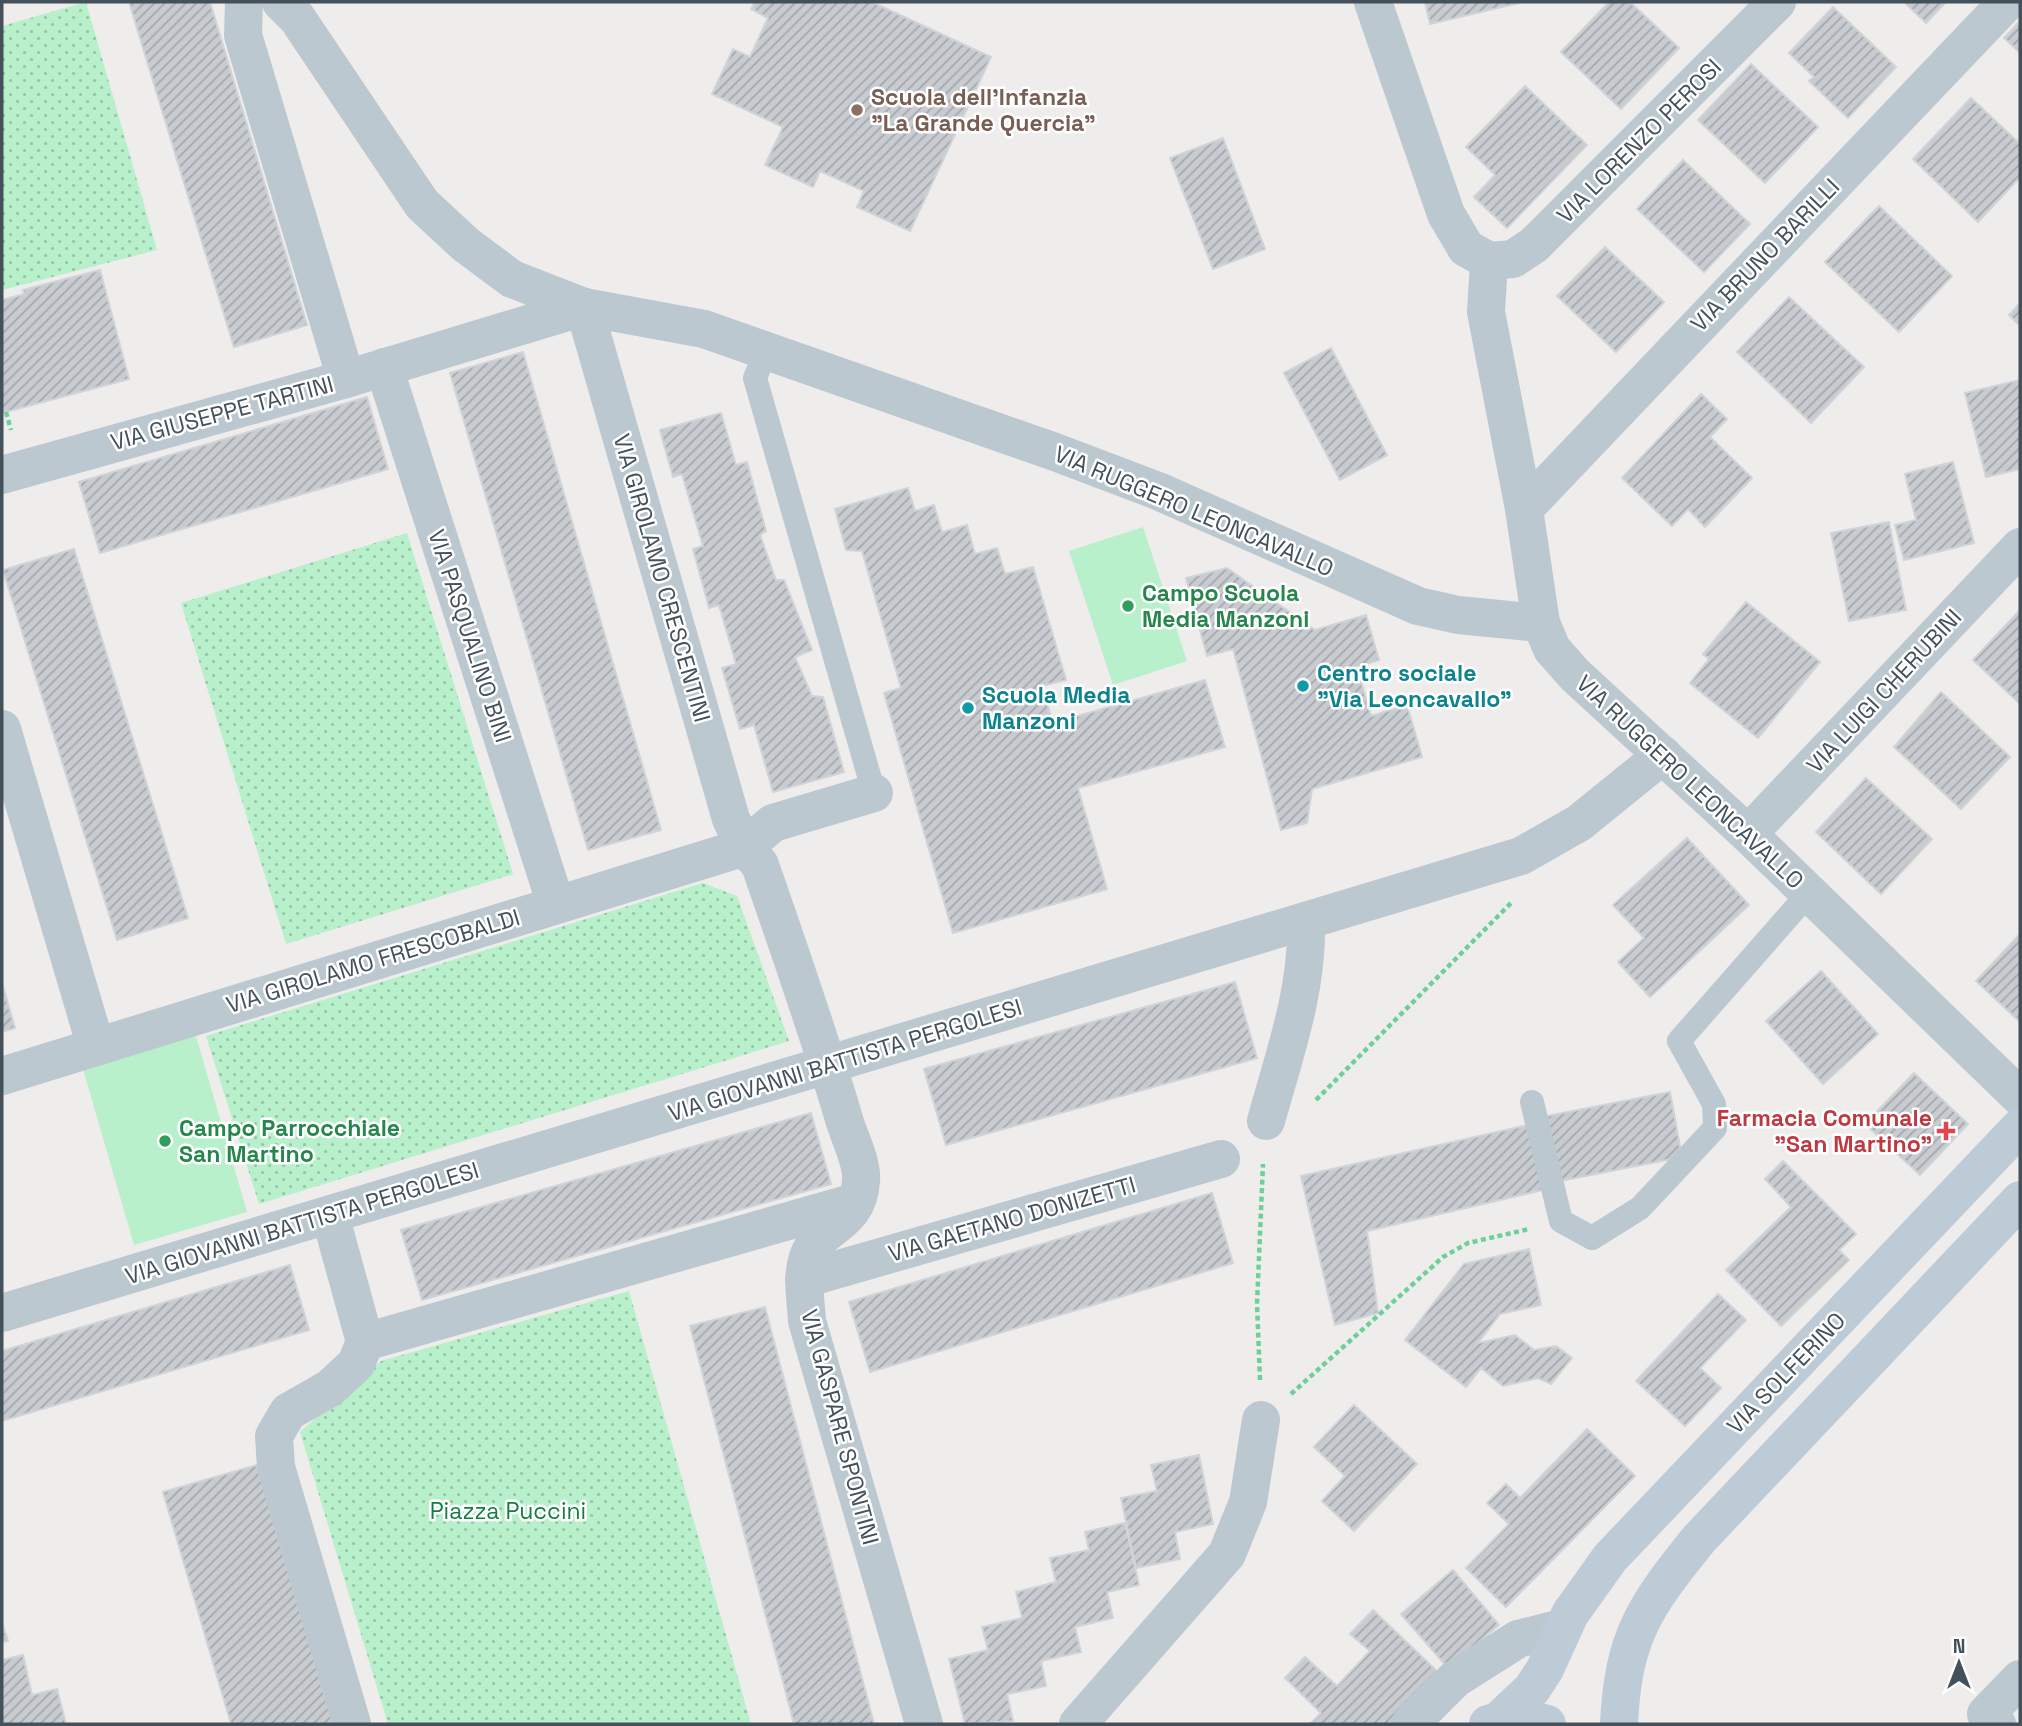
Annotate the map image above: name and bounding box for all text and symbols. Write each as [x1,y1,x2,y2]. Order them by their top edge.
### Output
street label: VIA LORENZO PEROSI [1550,52,1728,230]
place label: Scuola dell'Infanzia "La Grande Quercia" [871,82,1096,138]
marker: Scuola dell'Infanzia "La Grande Quercia" [849,102,865,118]
street label: VIA BRUNO BARILLI [1684,172,1846,338]
street label: VIA GIUSEPPE TARTINI [107,369,337,457]
street label: VIA GIROLAMO CRESCENTINI [606,431,718,725]
street label: VIA RUGGERO LEONCAVALLO [1050,438,1338,584]
street label: VIA PASQUALINO BINI [421,526,519,746]
place label: Campo Scuola Media Manzoni [1142,578,1309,634]
marker: Campo Scuola Media Manzoni [1120,598,1136,614]
street label: VIA LUIGI CHERUBINI [1800,602,1968,780]
place label: Centro sociale "Via Leoncavallo" [1317,658,1512,714]
street label: VIA RUGGERO LEONCAVALLO [1570,669,1810,895]
marker: Centro sociale "Via Leoncavallo" [1295,678,1311,694]
place label: Scuola Media Manzoni [982,680,1131,736]
marker: Scuola Media Manzoni [960,700,976,716]
street label: VIA GIROLAMO FRESCOBALDI [223,902,523,1020]
street label: VIA GIOVANNI BATTISTA PERGOLESI [665,992,1025,1128]
place label: Farmacia Comunale "San Martino" [1717,1103,1932,1159]
place label: Campo Parrocchiale San Martino [179,1113,400,1169]
marker: Farmacia Comunale "San Martino" [1938,1123,1954,1139]
marker: Campo Parrocchiale San Martino [157,1133,173,1149]
street label: VIA GIOVANNI BATTISTA PERGOLESI [122,1155,482,1291]
street label: VIA GAETANO DONIZETTI [885,1169,1139,1269]
street label: VIA GASPARE SPONTINI [794,1306,886,1548]
street label: VIA SOLFERINO [1720,1306,1852,1440]
park label: Piazza Puccini [430,1496,586,1526]
north arrow [1924,1628,1994,1698]
text: N [1953,1634,1965,1659]

